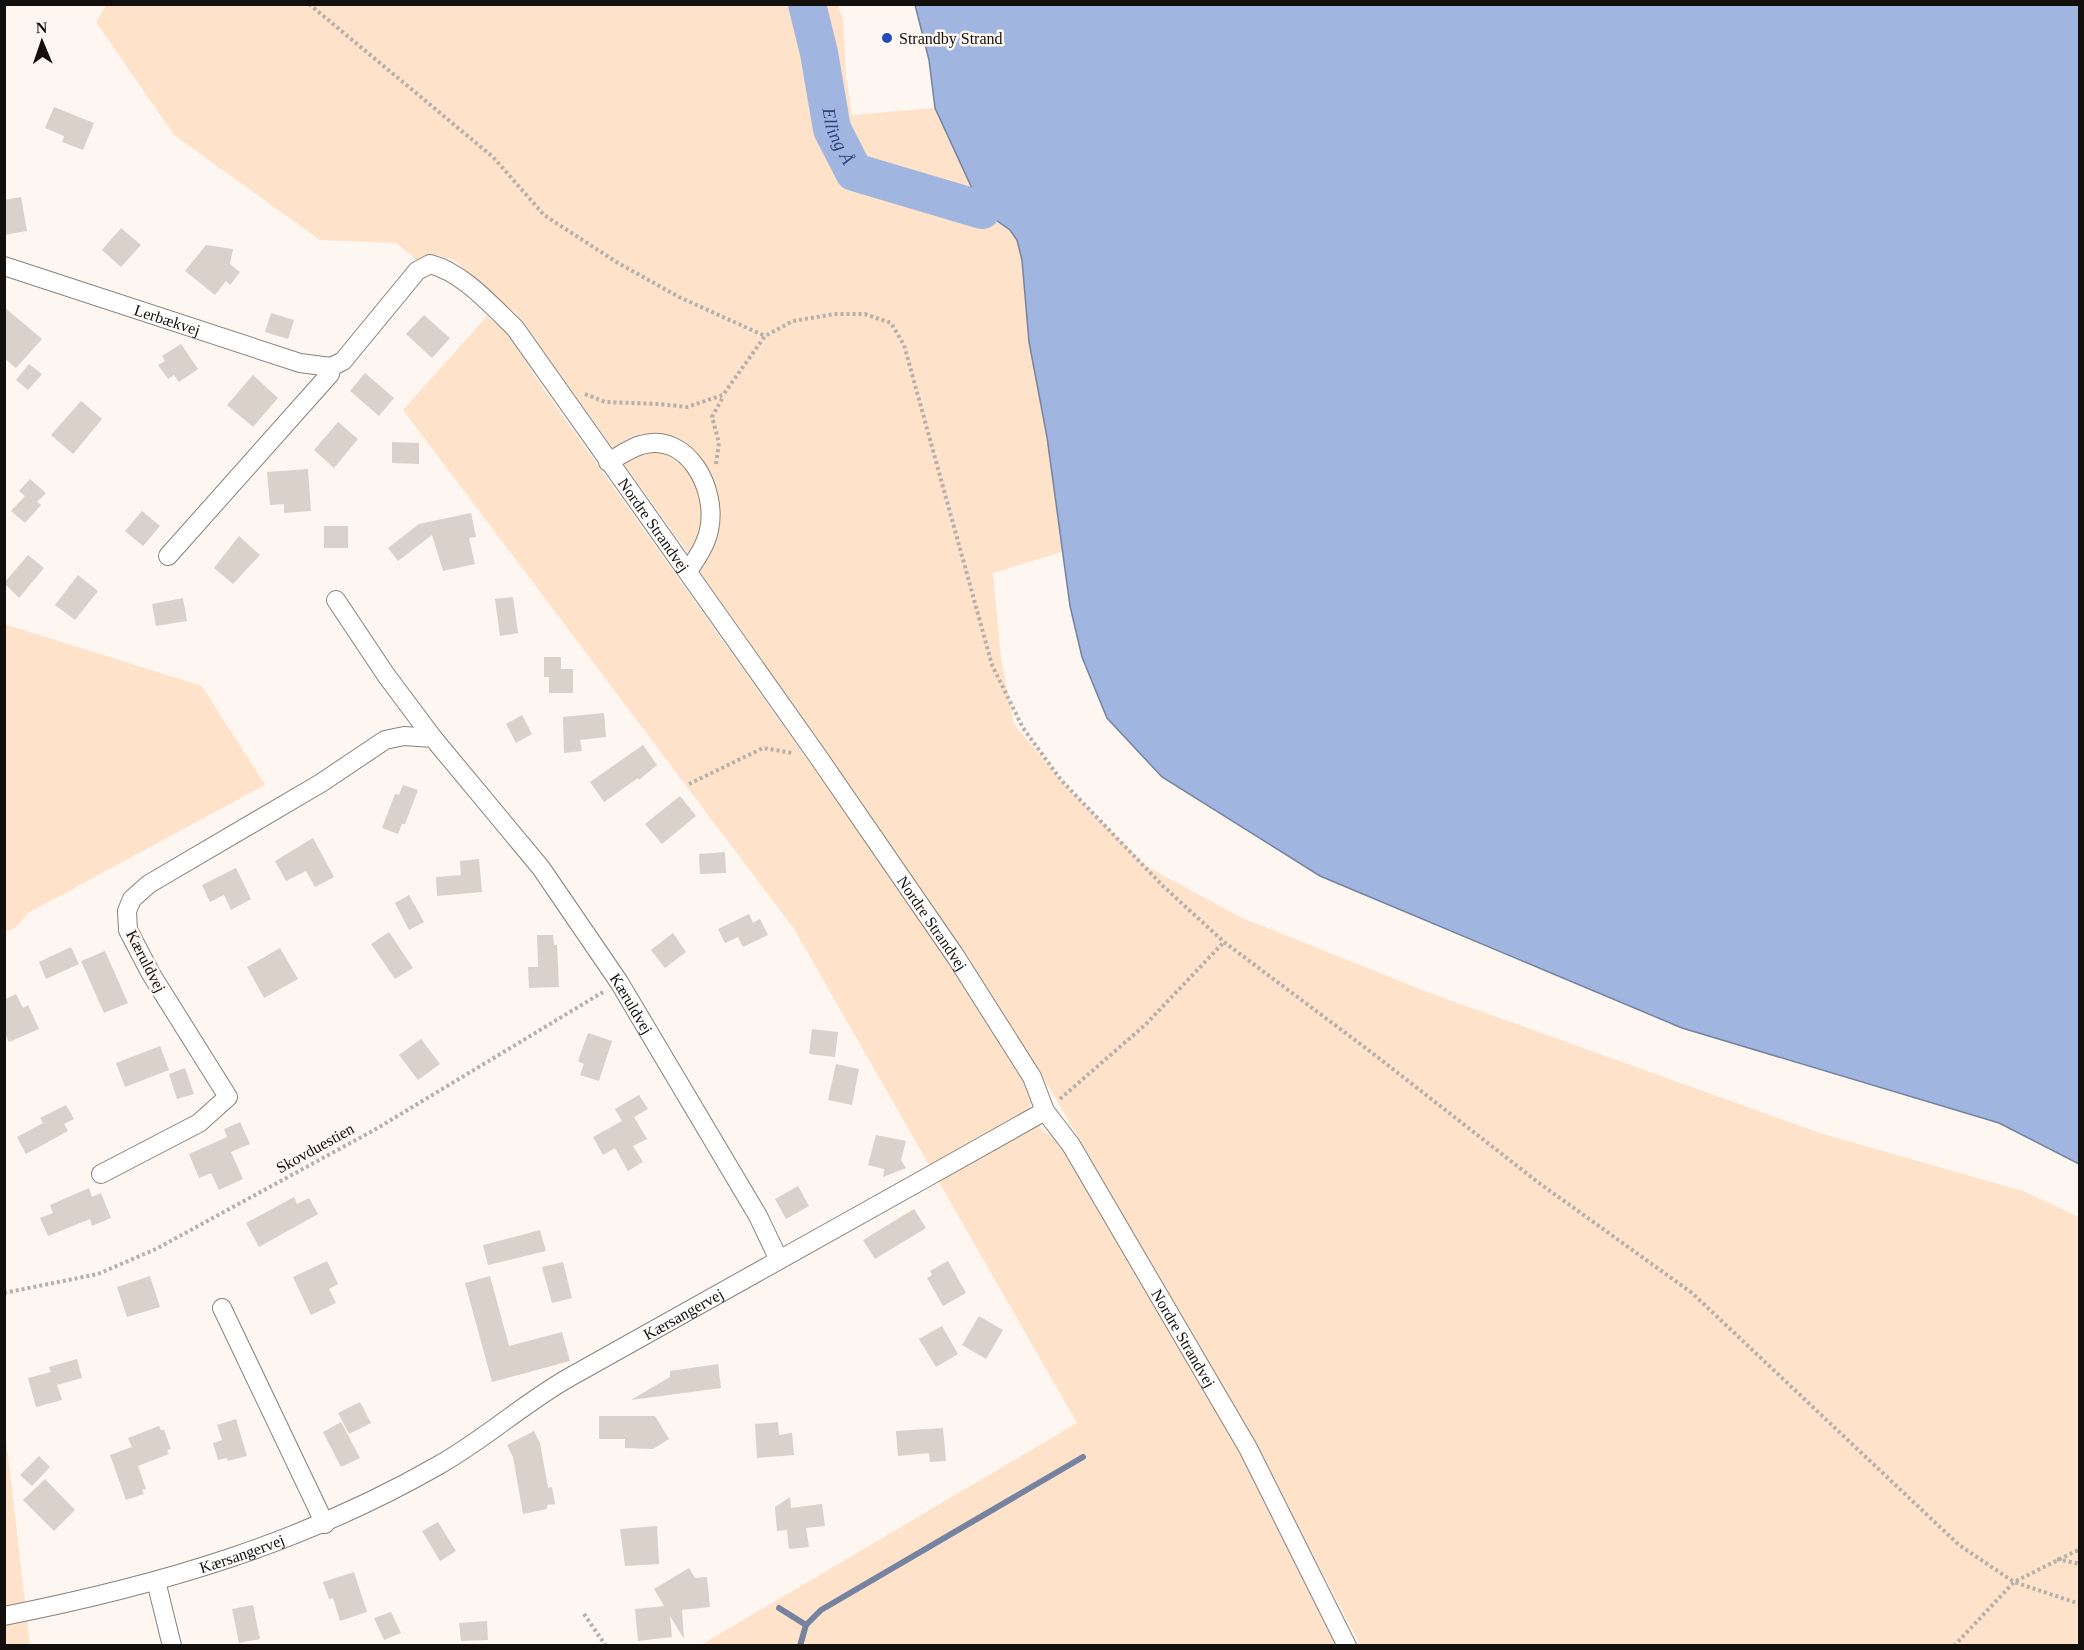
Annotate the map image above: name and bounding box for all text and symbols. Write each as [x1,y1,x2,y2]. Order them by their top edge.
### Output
north arrow [12,12,72,72]
text: N [35,19,48,36]
place label: Strandby Strand [899,30,1003,48]
marker: Strandby Strand [880,31,894,45]
water label: Elling Å [818,105,859,168]
street label: Lerbækvej [132,301,203,339]
street label: Nordre Strandvej [615,475,693,575]
street label: Nordre Strandvej [894,873,971,974]
street label: Kæruldvej [122,927,169,995]
street label: Kæruldvej [607,970,656,1037]
street label: Skovduestien [273,1120,357,1176]
street label: Kærsangervej [640,1285,727,1343]
street label: Nordre Strandvej [1148,1286,1219,1391]
street label: Kærsangervej [197,1531,287,1576]

